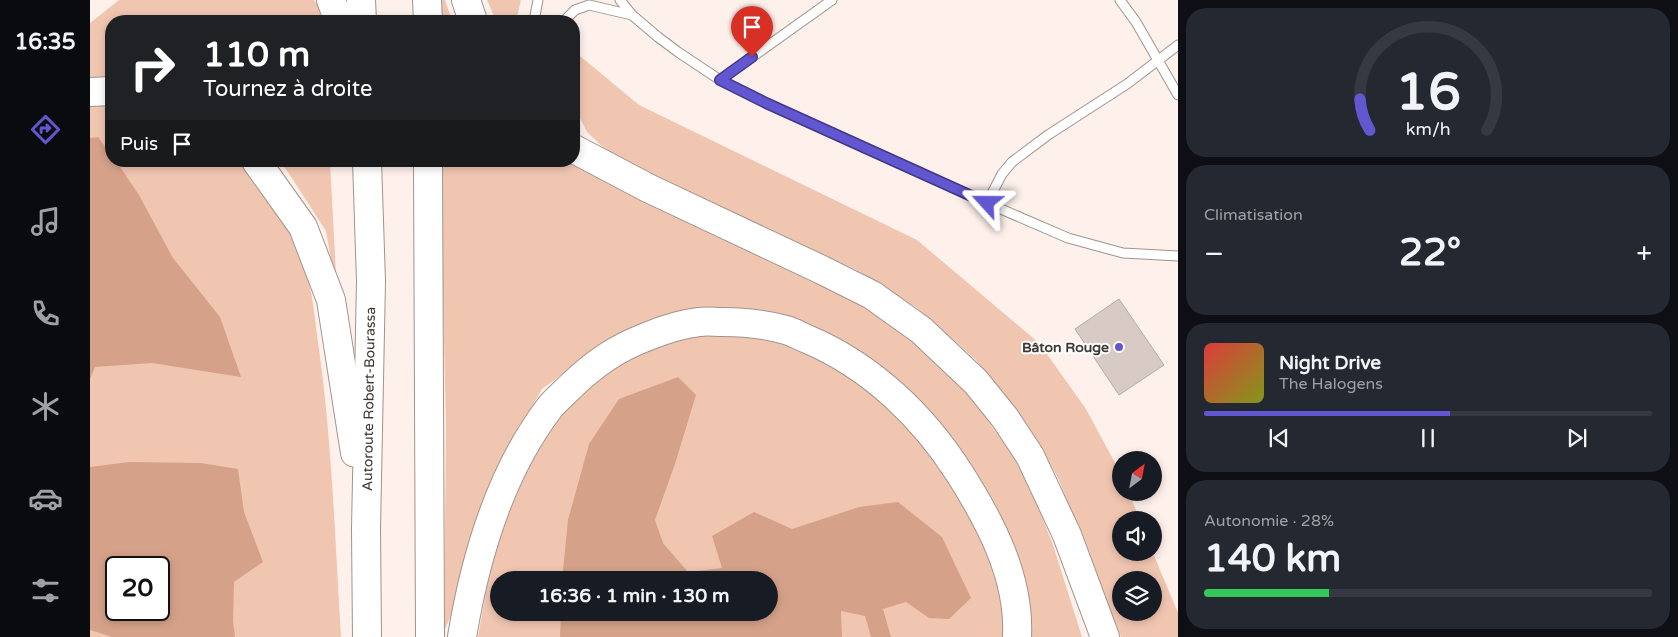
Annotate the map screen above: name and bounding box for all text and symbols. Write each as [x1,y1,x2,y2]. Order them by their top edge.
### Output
pin [731,6,773,57]
icon: arrive [738,13,766,41]
text: 16:35 [15,29,75,55]
text: 110 m [203,34,310,76]
icon: right [120,35,185,100]
text: 16 [1395,61,1461,124]
text: Tournez à droite [203,76,372,102]
icon: directions [28,112,63,147]
text: km/h [1406,119,1450,140]
icon: arrive [168,130,196,158]
text: Puis [120,133,158,155]
position arrow [960,176,1012,228]
icon: music [28,204,63,239]
text: Climatisation [1204,205,1303,225]
text: 22° [1399,230,1461,276]
text: − [1204,237,1224,271]
text: + [1636,237,1652,271]
icon: phone [28,296,63,331]
street label: Autoroute Robert-Bourassa [359,307,379,491]
place label: Bâton Rouge [1022,339,1109,356]
marker: Bâton Rouge [1113,341,1125,353]
text: Night Drive [1279,352,1381,374]
text: The Halogens [1279,374,1383,394]
icon: climate [28,389,63,424]
icon: previous [1265,424,1293,452]
icon: pause [1414,424,1442,452]
icon: next [1563,424,1591,452]
north arrow [1112,451,1162,501]
map controls [1112,451,1162,621]
icon: car [28,481,63,516]
button: sound [1112,511,1162,561]
text: Autonomie · 28% [1204,511,1334,531]
text: 140 km [1204,536,1341,582]
speed limit sign: 20 [105,556,170,621]
button: layers [1112,571,1162,621]
icon: filters [28,573,63,608]
text: 16:36 · 1 min · 130 m [538,585,730,607]

